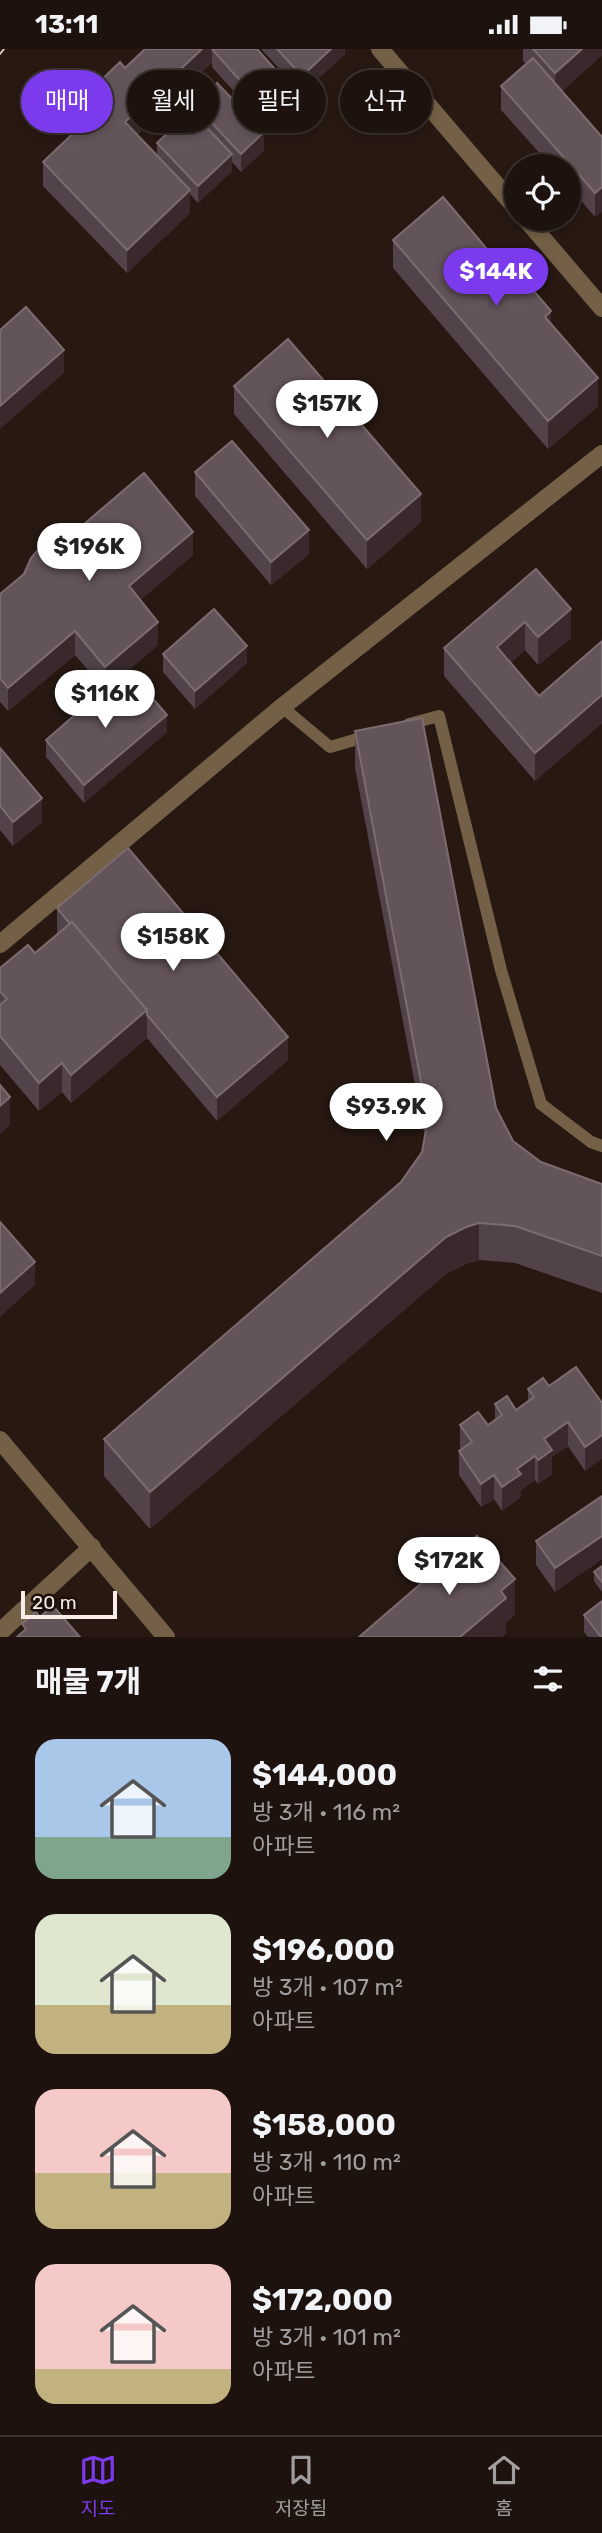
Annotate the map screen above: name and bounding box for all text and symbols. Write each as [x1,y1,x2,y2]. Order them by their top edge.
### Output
text: 13:11 [35,9,99,40]
chip: 매매 [21,70,113,133]
chip: 월세 [127,70,219,133]
chip: 필터 [233,70,326,133]
chip: 신규 [340,70,432,133]
map controls [504,154,581,231]
button: locate [504,154,581,231]
pin: $144K [447,249,545,308]
text: $144K [459,257,533,285]
pin: $157K [278,381,376,440]
text: $157K [292,389,362,417]
pin: $196K [40,524,138,583]
text: $196K [53,532,125,560]
pin: $116K [56,671,154,730]
text: $116K [71,679,139,707]
pin: $158K [124,913,222,973]
text: $158K [137,922,209,950]
pin: $93.9K [329,1083,443,1143]
text: $93.9K [346,1092,426,1120]
pin: $172K [400,1537,498,1597]
text: $172K [414,1546,484,1574]
scale bar [21,1588,117,1620]
text: 20 m [32,1591,77,1614]
icon: filters [529,1660,567,1698]
text: 매물 7개 [35,1664,141,1700]
text: $144,000 [252,1757,397,1793]
icon: home [91,1767,175,1851]
text: 방 3개 · 116 m² [252,1798,400,1826]
text: 아파트 [252,1832,315,1860]
text: $196,000 [252,1932,395,1968]
icon: home [91,1942,175,2026]
text: 방 3개 · 107 m² [252,1973,403,2001]
text: 아파트 [252,2007,315,2035]
text: $158,000 [252,2107,396,2143]
icon: home [91,2117,175,2201]
text: 방 3개 · 110 m² [252,2148,401,2176]
text: 아파트 [252,2182,315,2210]
text: $172,000 [252,2282,393,2318]
icon: home [91,2292,175,2376]
text: 방 3개 · 101 m² [252,2323,401,2351]
text: 아파트 [252,2357,315,2385]
tab: 지도 [79,2451,117,2520]
tab: 저장됨 [275,2451,327,2520]
tab: 홈 [485,2451,523,2520]

